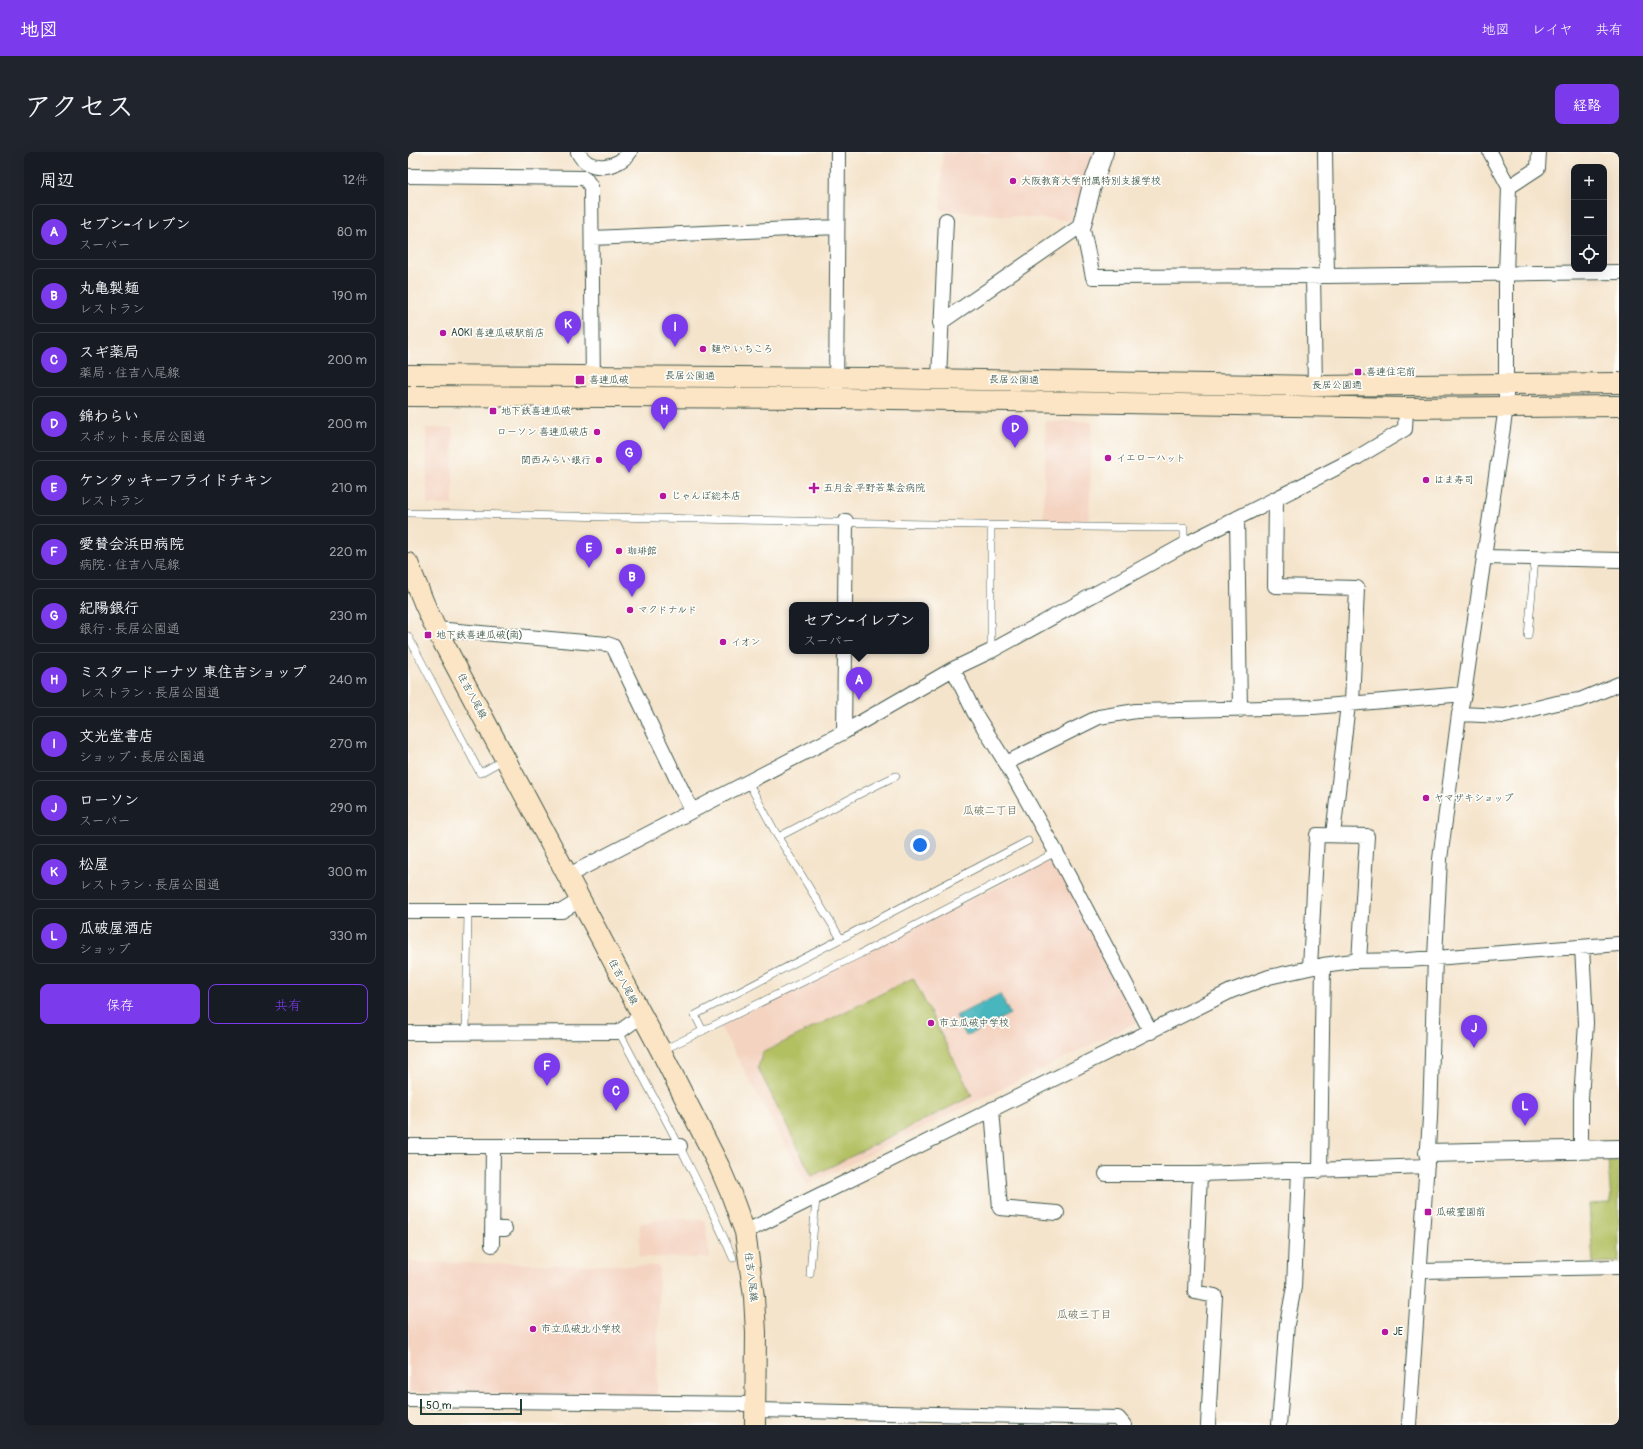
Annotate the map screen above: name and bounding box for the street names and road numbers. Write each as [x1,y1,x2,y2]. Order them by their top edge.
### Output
street label: 長居公園通 [665,370,715,382]
street label: 長居公園通 [989,374,1039,386]
street label: 長居公園通 [1312,379,1362,391]
street label: 住吉八尾線 [455,671,489,721]
street label: 住吉八尾線 [606,957,640,1007]
street label: 住吉八尾線 [742,1251,760,1303]

